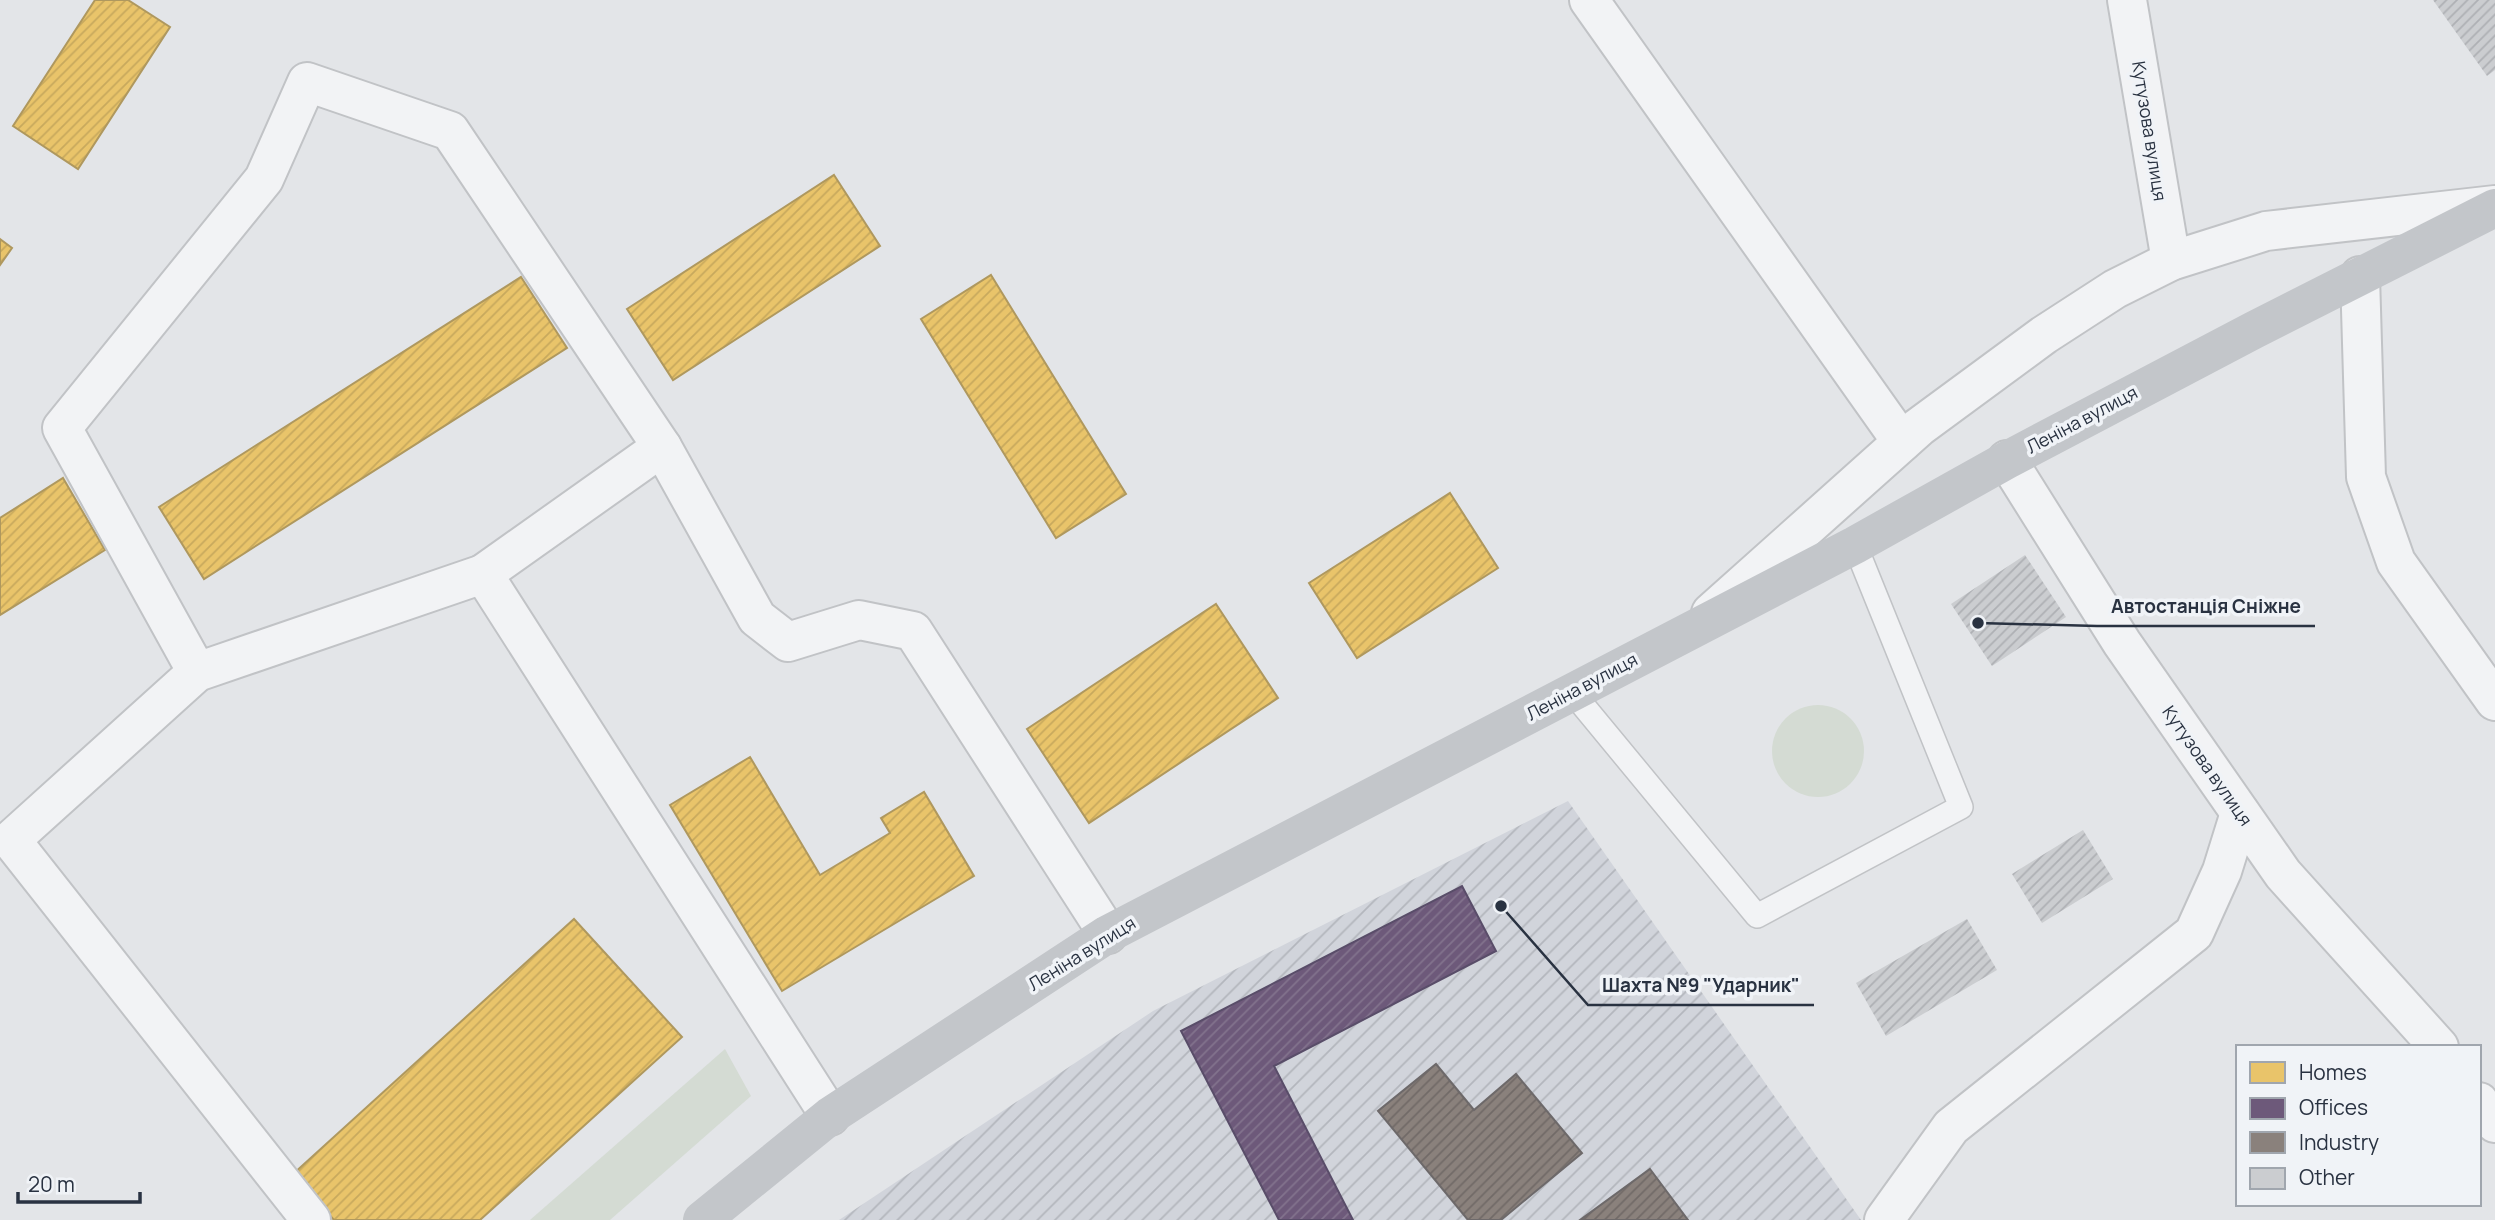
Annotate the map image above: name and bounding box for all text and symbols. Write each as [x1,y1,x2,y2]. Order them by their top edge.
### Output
street label: Кутузова вулиця [2127,59,2173,203]
street label: Леніна вулиця [2022,380,2141,459]
callout: Автостанція Сніжне [2097,586,2315,626]
text: Автостанція Сніжне [2111,593,2301,619]
street label: Леніна вулиця [1522,647,1641,726]
street label: Кутузова вулиця [2157,701,2258,830]
street label: Леніна вулиця [1023,910,1140,996]
callout: Шахта №9 "Ударник" [1588,965,1814,1005]
text: Шахта №9 "Ударник" [1602,972,1800,998]
legend [2236,1045,2481,1206]
text: Homes [2299,1058,2367,1086]
text: Offices [2299,1093,2368,1121]
text: Industry [2299,1128,2379,1156]
scale bar [18,1160,140,1204]
text: Other [2299,1163,2355,1191]
text: 20 m [28,1170,75,1198]

